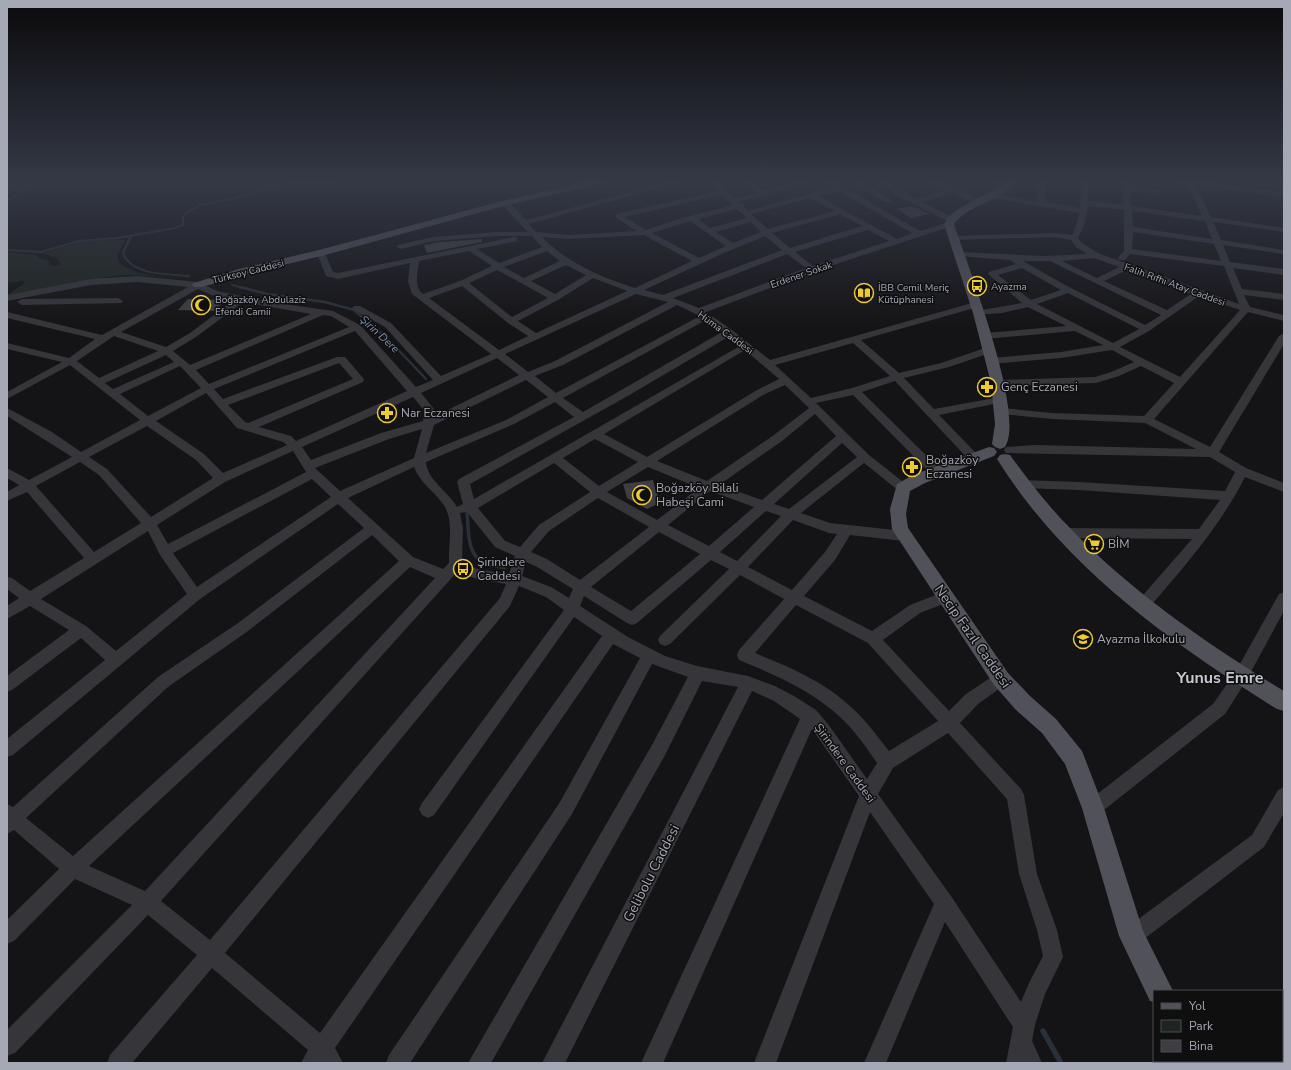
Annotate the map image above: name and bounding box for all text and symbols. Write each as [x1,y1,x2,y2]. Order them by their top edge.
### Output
street label: Türksoy Caddesi [211,256,286,288]
street label: Erdener Sokak [769,257,835,292]
street label: Falih Rıfhı Atay Caddesi [1122,260,1227,310]
bus stop icon: Ayazma [966,275,988,297]
place label: Ayazma [991,280,1027,294]
place label: İBB Cemil Meriç Kütüphanesi [878,281,950,307]
library icon: İBB Cemil Meriç Kütüphanesi [853,282,875,304]
place label: Boğazköy Abdulaziz Efendi Camii [215,293,306,319]
mosque icon: Boğazköy Abdulaziz Efendi Camii [190,294,212,316]
street label: Hüma Caddesi [695,308,756,358]
water label: Şirin Dere [357,312,403,357]
pharmacy icon: Genç Eczanesi [976,376,998,398]
place label: Genç Eczanesi [1001,379,1078,395]
pharmacy icon: Nar Eczanesi [376,402,398,424]
place label: Nar Eczanesi [401,405,470,421]
place label: Boğazköy Eczanesi [926,452,979,482]
pharmacy icon: Boğazköy Eczanesi [901,456,923,478]
place label: Boğazköy Bilali Habeşi Cami [656,480,739,510]
mosque icon: Boğazköy Bilali Habeşi Cami [631,484,653,506]
supermarket icon: BİM [1083,533,1105,555]
place label: BİM [1108,536,1129,552]
place label: Şirindere Caddesi [477,554,525,584]
bus stop icon: Şirindere Caddesi [452,558,474,580]
street label: Necip Fazıl Caddesi [930,581,1015,692]
school or university icon: Ayazma İlkokulu [1072,628,1094,650]
place label: Ayazma İlkokulu [1097,631,1185,647]
district label: Yunus Emre [1175,667,1264,689]
street label: Şirindere Caddesi [811,720,879,806]
street label: Gelibolu Caddesi [619,821,684,925]
legend [1153,990,1283,1062]
text: Yol [1188,998,1206,1014]
text: Park [1189,1018,1214,1034]
text: Bina [1189,1038,1213,1054]

